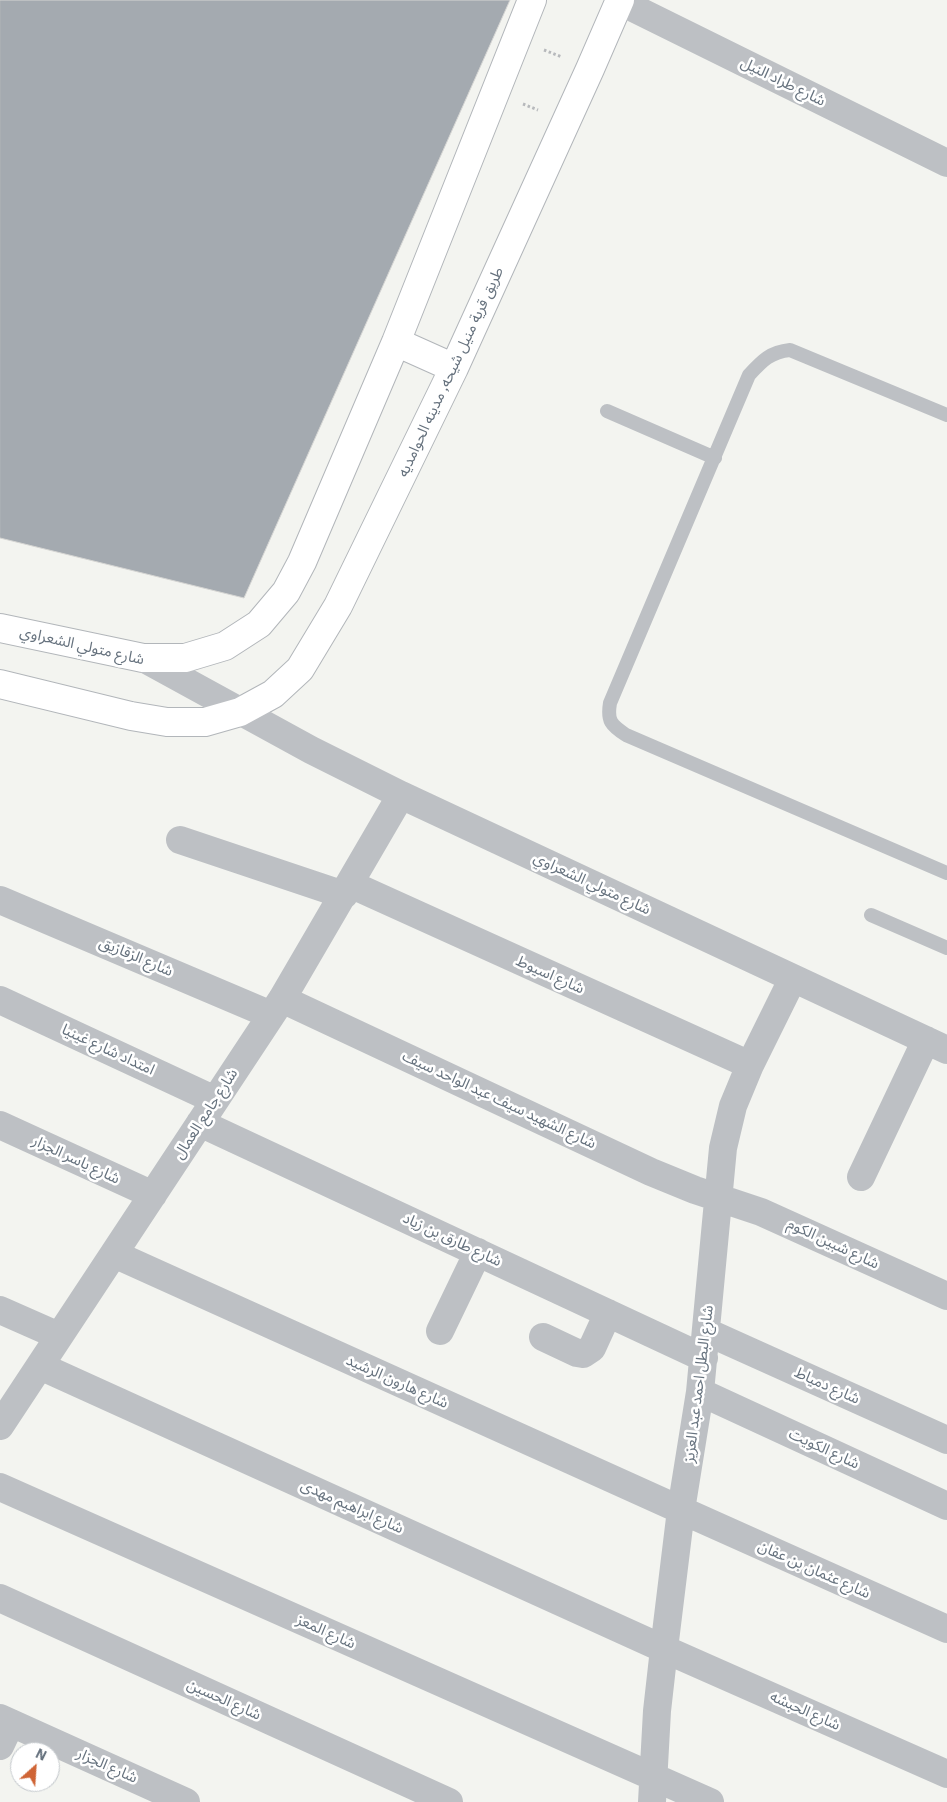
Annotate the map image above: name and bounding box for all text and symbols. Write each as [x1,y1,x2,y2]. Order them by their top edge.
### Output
street label: شارع طراد النيل [738,54,828,110]
street label: طريق قرية منيل شيحه, مدينه الحوامديه [394,264,508,480]
street label: شارع متولي الشعراوي [18,623,146,669]
street label: شارع متولي الشعراوي [531,849,653,919]
street label: شارع الزقازيق [96,933,176,981]
street label: شارع اسيوط [513,952,587,998]
street label: امتداد شارع غينيا [59,1021,157,1079]
street label: شارع الشهيد سيف عبد الواحد سيف [399,1047,599,1153]
street label: شارع جامع العمال [170,1065,242,1163]
street label: شارع ياسر الجزار [29,1132,123,1188]
street label: شارع طارق بن زياد [400,1209,504,1271]
street label: شارع شبين الكوم [784,1215,882,1273]
street label: شارع البطل احمد عبد العزيز [680,1304,718,1464]
street label: شارع هارون الرشيد [343,1351,451,1413]
street label: شارع دمياط [792,1364,862,1408]
street label: شارع الكويت [786,1425,862,1473]
street label: شارع ابراهيم مهدى [298,1476,406,1538]
street label: شارع عثمان بن عفان [755,1537,873,1603]
street label: شارع المعز [294,1611,358,1653]
street label: شارع الحسين [184,1676,264,1724]
street label: شارع الحبشه [767,1688,843,1734]
north arrow [10,1742,60,1792]
text: N [33,1744,50,1765]
street label: شارع الجزار [74,1745,140,1787]

